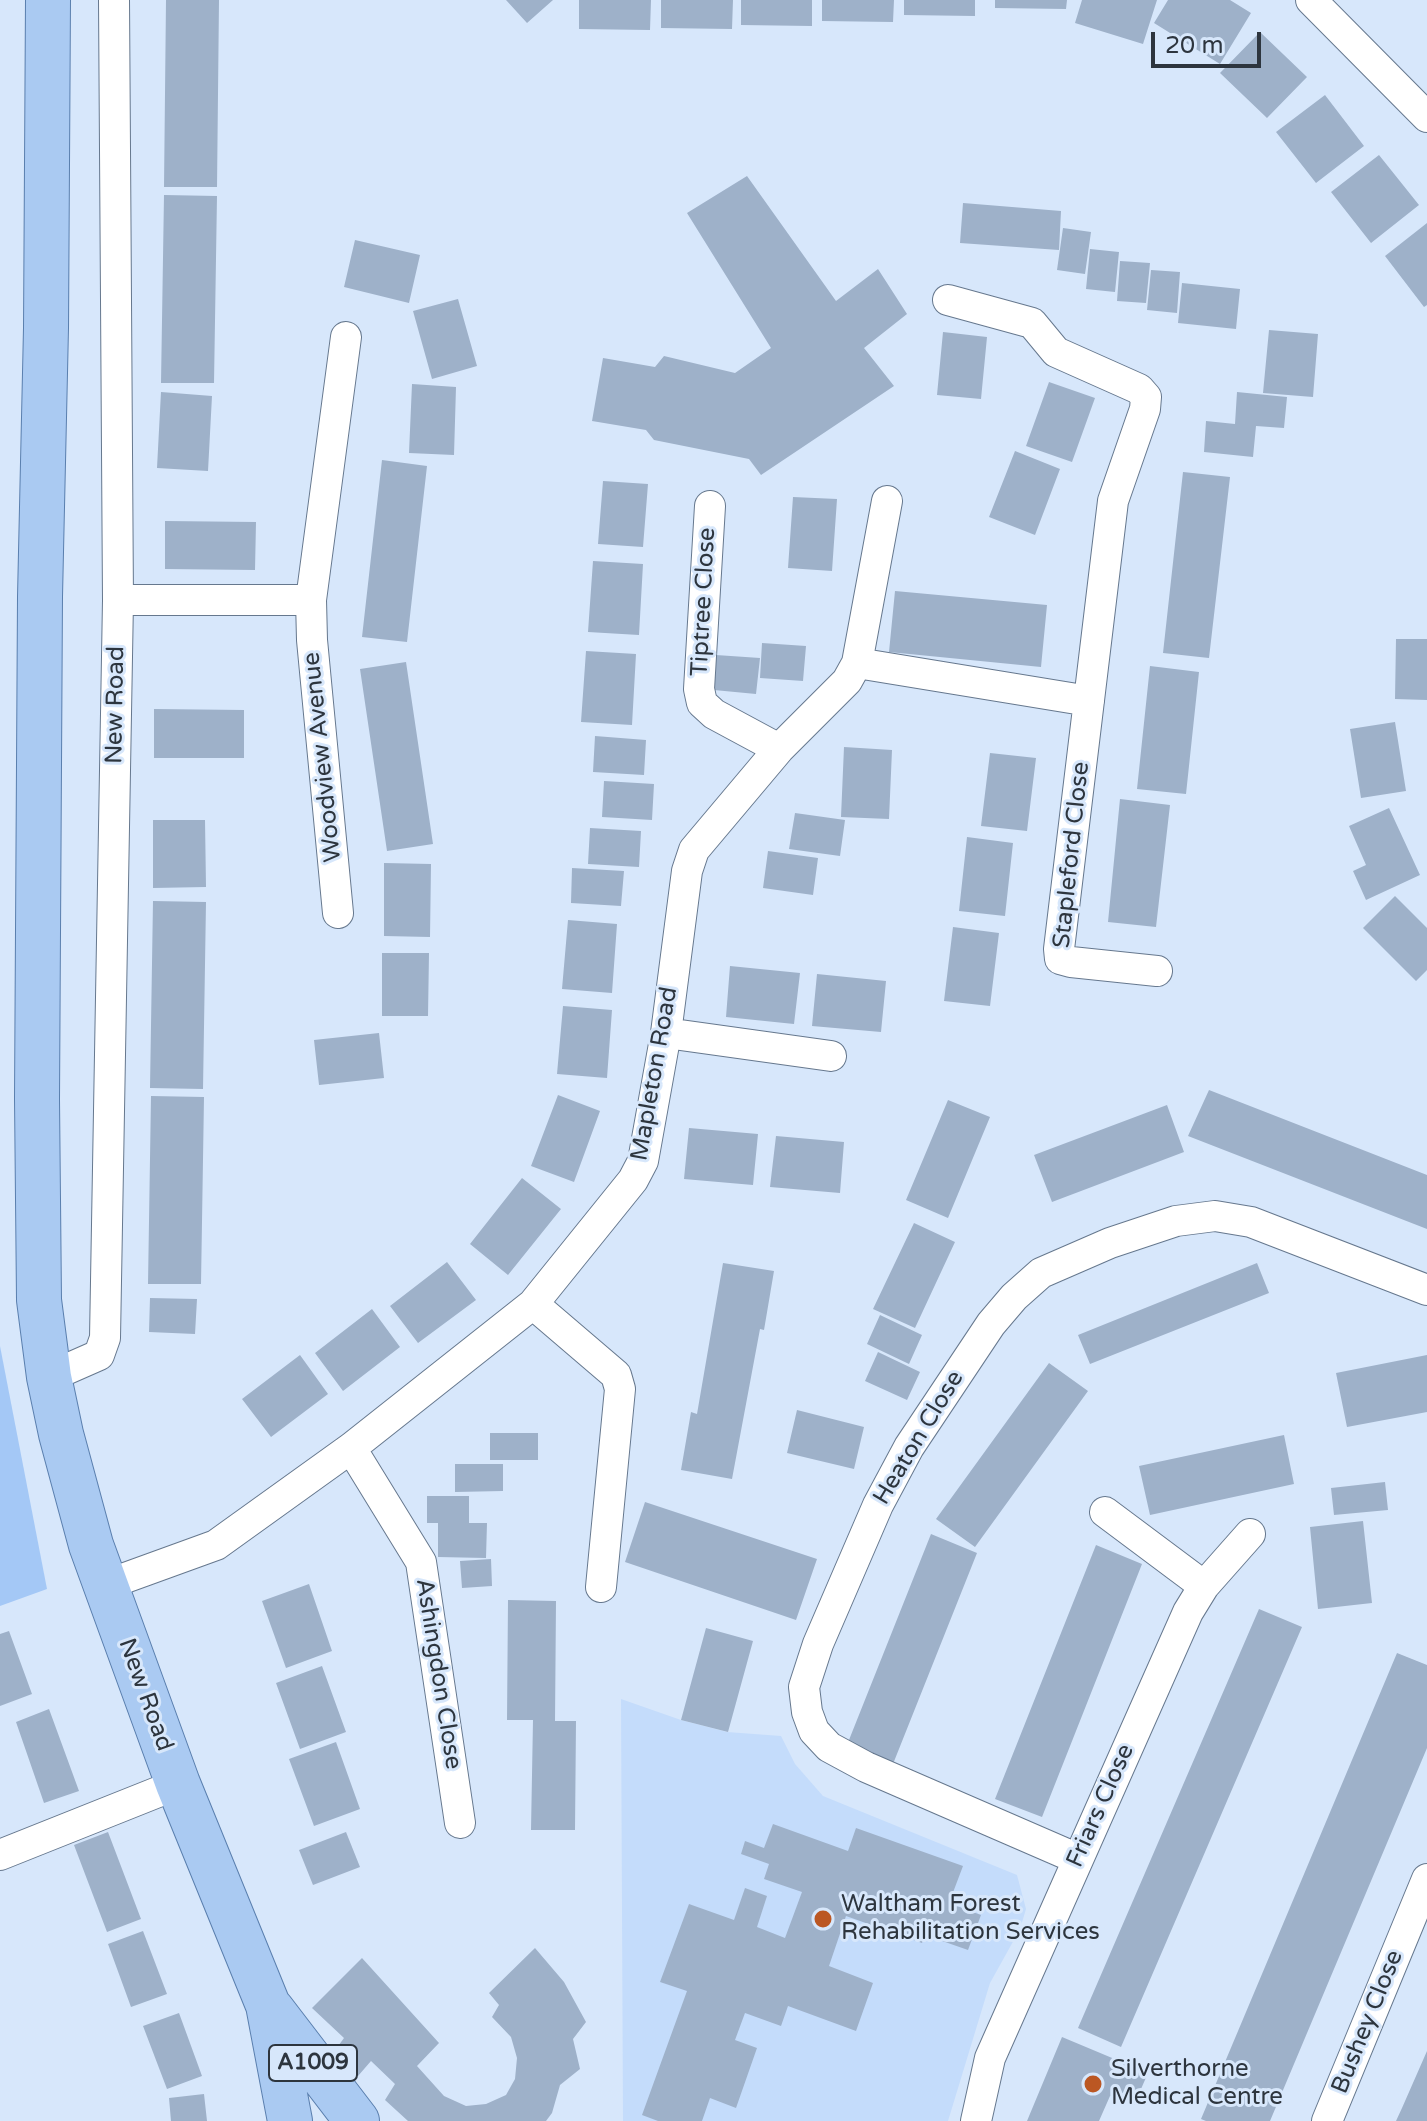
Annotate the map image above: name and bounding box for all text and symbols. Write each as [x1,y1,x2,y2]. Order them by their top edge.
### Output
scale bar [1155,16,1265,66]
text: 20 m [1165,31,1223,60]
street label: Tiptree Close [686,527,722,677]
street label: New Road [101,646,131,764]
street label: Woodview Avenue [298,651,348,863]
street label: Stapleford Close [1048,760,1096,950]
street label: Mapleton Road [626,985,684,1163]
street label: Heaton Close [868,1366,970,1510]
street label: Ashingdon Close [409,1577,467,1771]
street label: New Road [111,1635,179,1755]
street label: Friars Close [1061,1740,1141,1872]
place label: Waltham Forest Rehabilitation Services [841,1891,1100,1947]
marker: Waltham Forest Rehabilitation Services [812,1908,834,1930]
street label: Bushey Close [1326,1946,1410,2098]
road number: A1009 [269,2045,357,2081]
place label: Silverthorne Medical Centre [1111,2056,1283,2112]
marker: Silverthorne Medical Centre [1082,2073,1104,2095]

